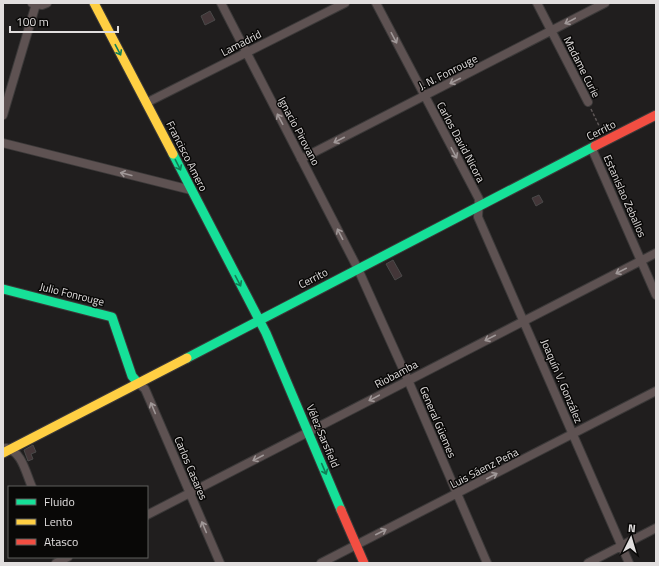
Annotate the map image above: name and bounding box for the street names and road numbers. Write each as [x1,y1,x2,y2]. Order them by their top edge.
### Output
street label: Lamadrid [218,26,264,60]
street label: Madame Curie [560,34,604,101]
street label: J. N. Fonrouge [416,50,481,94]
street label: Ignacio Pirovano [274,94,324,168]
street label: Carlos David Nicora [433,99,489,186]
street label: Cerrito [584,116,619,144]
street label: Francisco Amero [162,118,212,194]
street label: Estanislao Zeballos [600,152,650,240]
street label: Cerrito [296,264,331,292]
street label: Julio Fonrouge [38,278,106,310]
street label: Joaquín V. González [537,337,587,425]
street label: Riobamba [372,356,421,392]
street label: General Güemes [416,384,460,460]
street label: Vélez Sarsfield [302,402,344,470]
street label: Carlos Casares [170,434,212,502]
street label: Luis Sáenz Peña [447,444,521,492]

